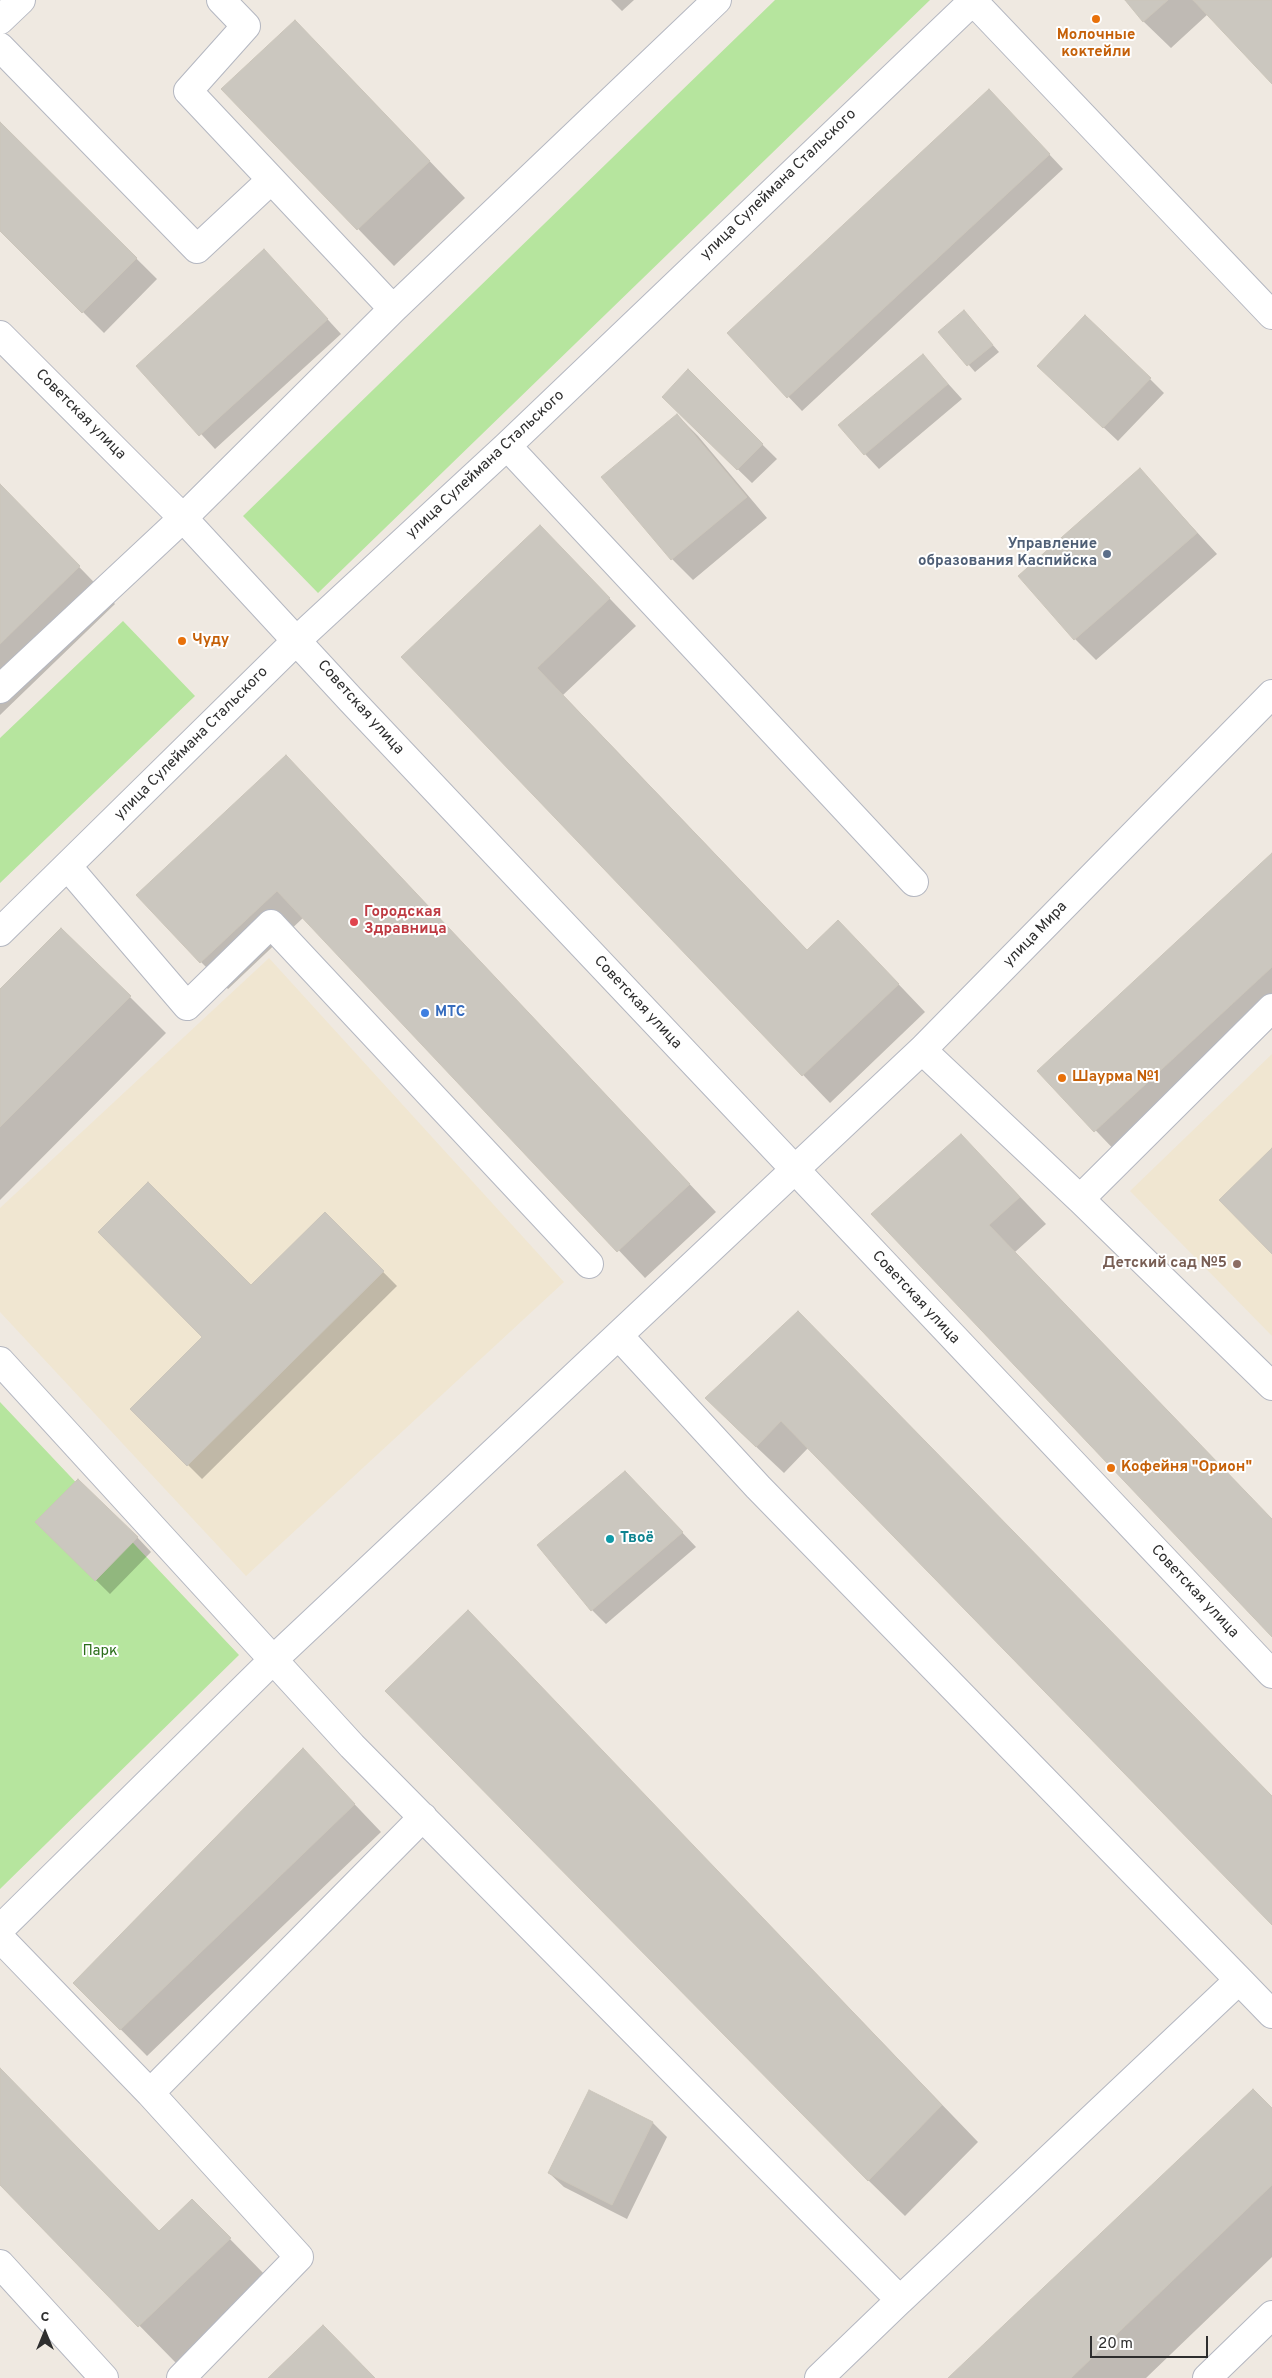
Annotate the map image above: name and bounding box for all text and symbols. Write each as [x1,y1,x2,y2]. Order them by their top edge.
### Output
marker: Молочные коктейли [1090,13,1102,25]
place label: Молочные коктейли [1057,27,1135,62]
street label: улица Сулеймана Стальского [697,106,861,264]
street label: Советская улица [31,366,129,464]
street label: улица Сулеймана Стальского [403,387,569,543]
place label: Управление образования Каспийска [918,536,1097,571]
marker: Управление образования Каспийска [1101,548,1113,560]
place label: Чуду [192,632,229,650]
marker: Чуду [176,635,188,647]
street label: Советская улица [313,657,407,759]
street label: улица Сулеймана Стальского [112,664,272,824]
street label: улица Мира [1000,898,1072,972]
place label: Городская Здравница [364,904,447,939]
marker: Городская Здравница [348,916,360,928]
street label: Советская улица [589,953,685,1053]
place label: МТС [435,1004,465,1022]
marker: МТС [419,1007,431,1019]
place label: Шаурма №1 [1072,1069,1160,1087]
marker: Шаурма №1 [1056,1072,1068,1084]
street label: Советская улица [867,1248,963,1348]
place label: Детский сад №5 [1103,1255,1227,1273]
marker: Детский сад №5 [1231,1258,1243,1270]
place label: Кофейня "Орион" [1121,1459,1252,1477]
marker: Кофейня "Орион" [1105,1462,1117,1474]
place label: Твоё [620,1530,654,1548]
marker: Твоё [604,1533,616,1545]
street label: Советская улица [1146,1542,1242,1642]
park label: Парк [82,1643,118,1661]
north arrow [20,2308,70,2358]
text: С [41,2309,49,2326]
scale bar [1092,2326,1210,2358]
text: 20 m [1098,2335,1133,2354]

